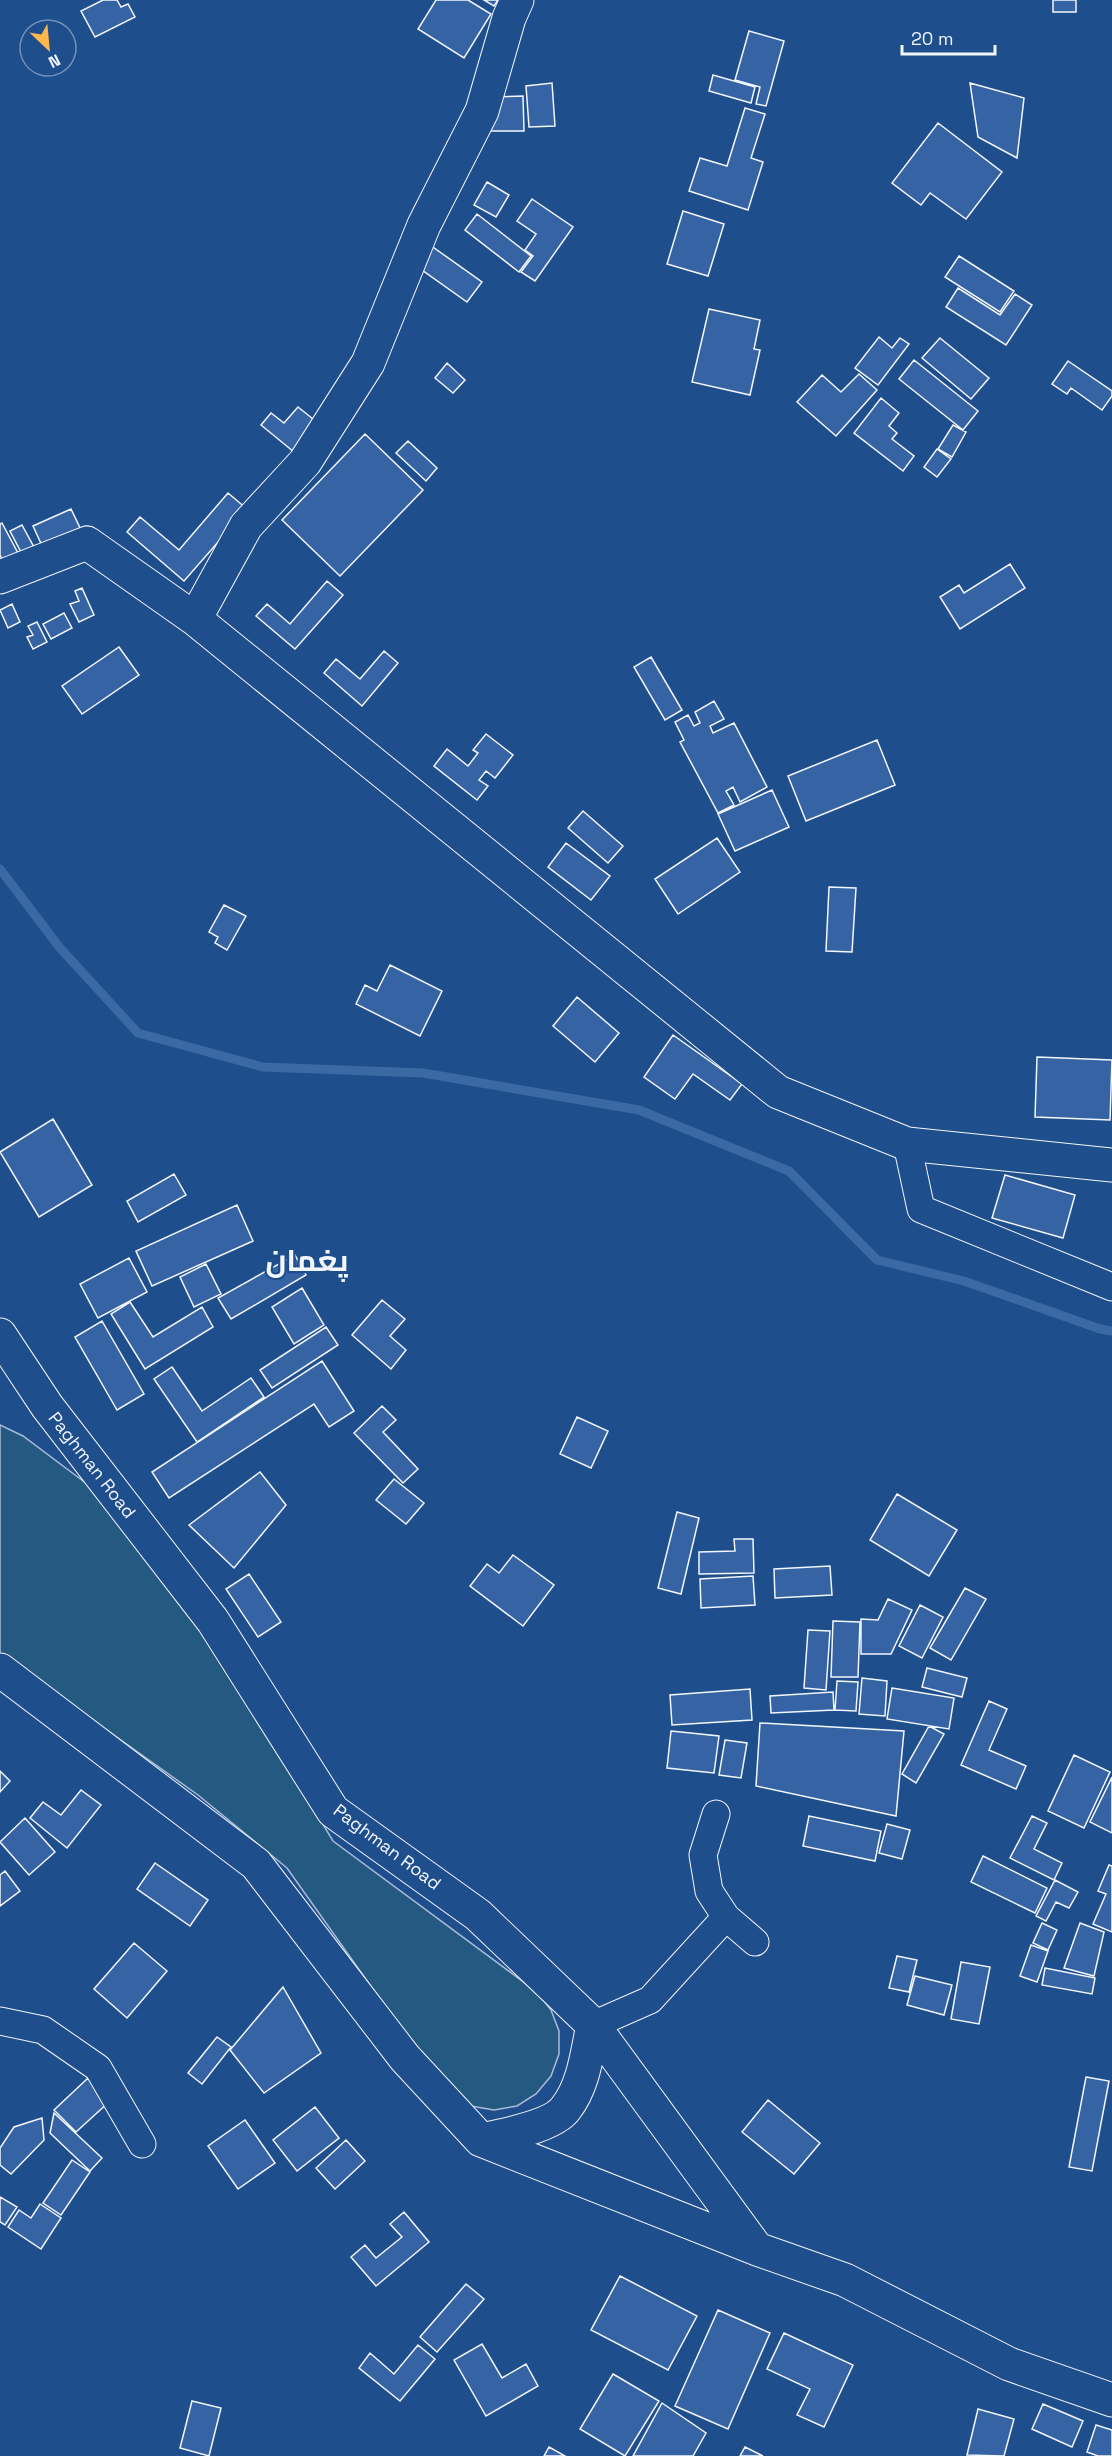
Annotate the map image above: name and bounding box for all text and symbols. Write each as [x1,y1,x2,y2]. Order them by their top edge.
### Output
north arrow [18,18,78,78]
scale bar [902,18,995,56]
text: 20 m [911,27,954,50]
text: N [45,49,64,73]
district label: پغمان [266,1241,349,1282]
street label: Paghman Road [44,1407,141,1523]
street label: Paghman Road [329,1799,446,1895]

